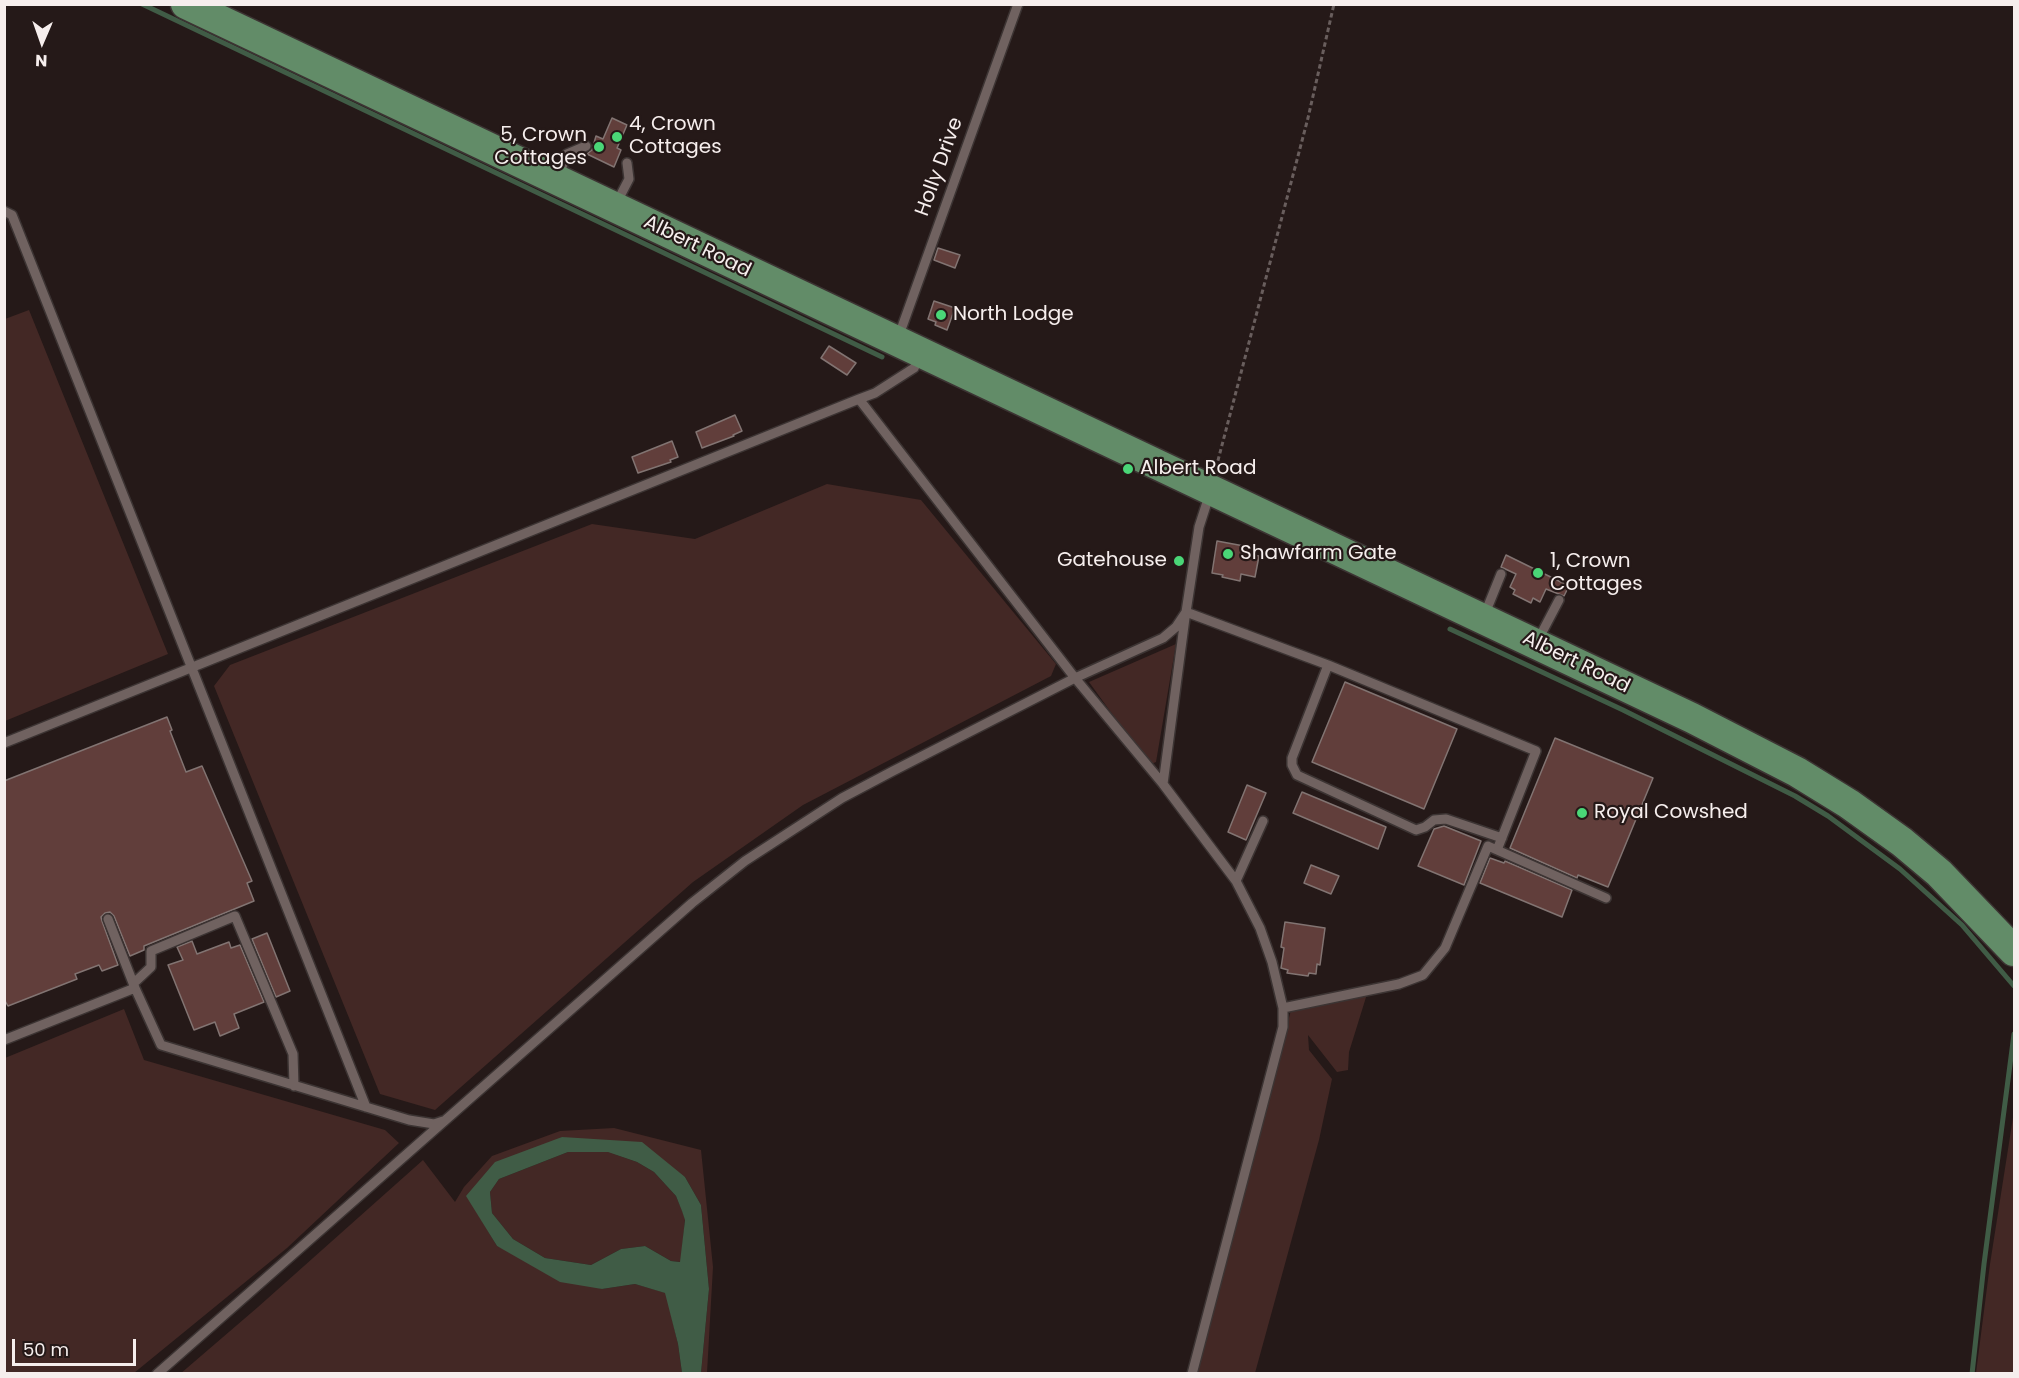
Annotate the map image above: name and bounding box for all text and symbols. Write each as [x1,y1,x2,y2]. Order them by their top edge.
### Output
north arrow [12,12,72,72]
text: N [35,49,48,72]
place label: 4, Crown Cottages [629,113,722,160]
street label: Holly Drive [911,114,969,220]
place label: 5, Crown Cottages [494,124,587,171]
marker: 4, Crown Cottages [610,130,624,144]
marker: 5, Crown Cottages [592,140,606,154]
street label: Albert Road [639,211,755,283]
place label: North Lodge [953,303,1074,327]
marker: North Lodge [934,308,948,322]
place label: Albert Road [1140,457,1256,481]
marker: Albert Road [1121,462,1135,476]
place label: Shawfarm Gate [1240,542,1397,566]
marker: Shawfarm Gate [1221,547,1235,561]
place label: Gatehouse [1057,549,1167,573]
place label: 1, Crown Cottages [1550,550,1643,597]
marker: Gatehouse [1172,554,1186,568]
marker: 1, Crown Cottages [1531,566,1545,580]
street label: Albert Road [1518,627,1634,699]
place label: Royal Cowshed [1594,801,1748,825]
marker: Royal Cowshed [1575,806,1589,820]
scale bar [15,1327,140,1365]
text: 50 m [23,1337,69,1362]

